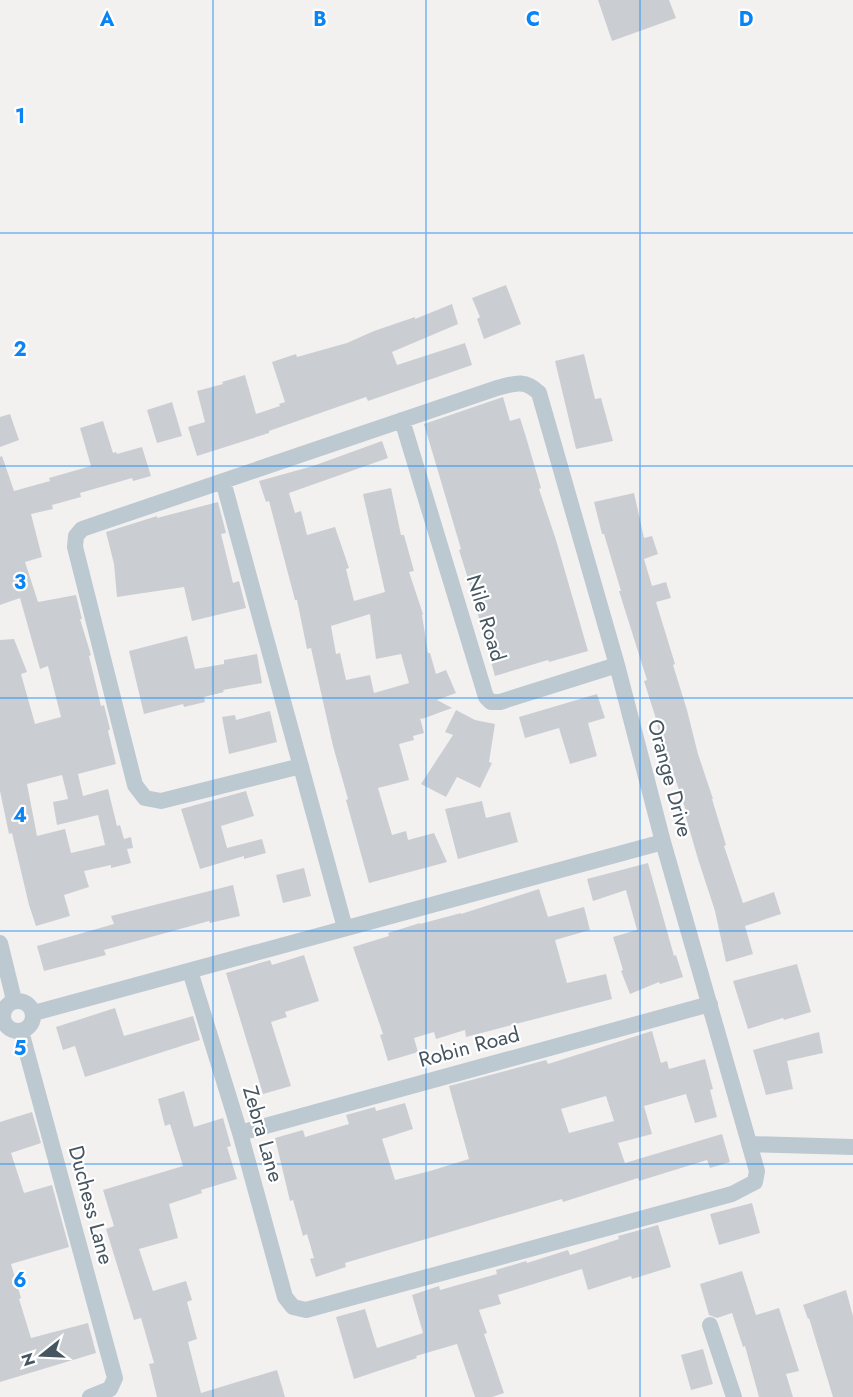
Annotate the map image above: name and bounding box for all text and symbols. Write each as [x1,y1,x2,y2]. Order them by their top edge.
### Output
text: A [99,5,115,34]
text: B [313,5,327,34]
text: C [526,5,540,34]
text: D [739,5,753,34]
text: 1 [15,102,25,131]
text: 2 [13,335,27,364]
text: 3 [14,568,26,597]
street label: Nile Road [459,571,513,665]
street label: Orange Drive [640,716,700,840]
text: 4 [13,801,27,830]
street label: Robin Road [415,1019,523,1075]
text: 5 [14,1034,27,1063]
street label: Zebra Lane [235,1082,291,1186]
street label: Duchess Lane [61,1142,121,1268]
text: 6 [13,1266,27,1295]
north arrow [12,1325,72,1385]
text: N [15,1350,41,1369]

